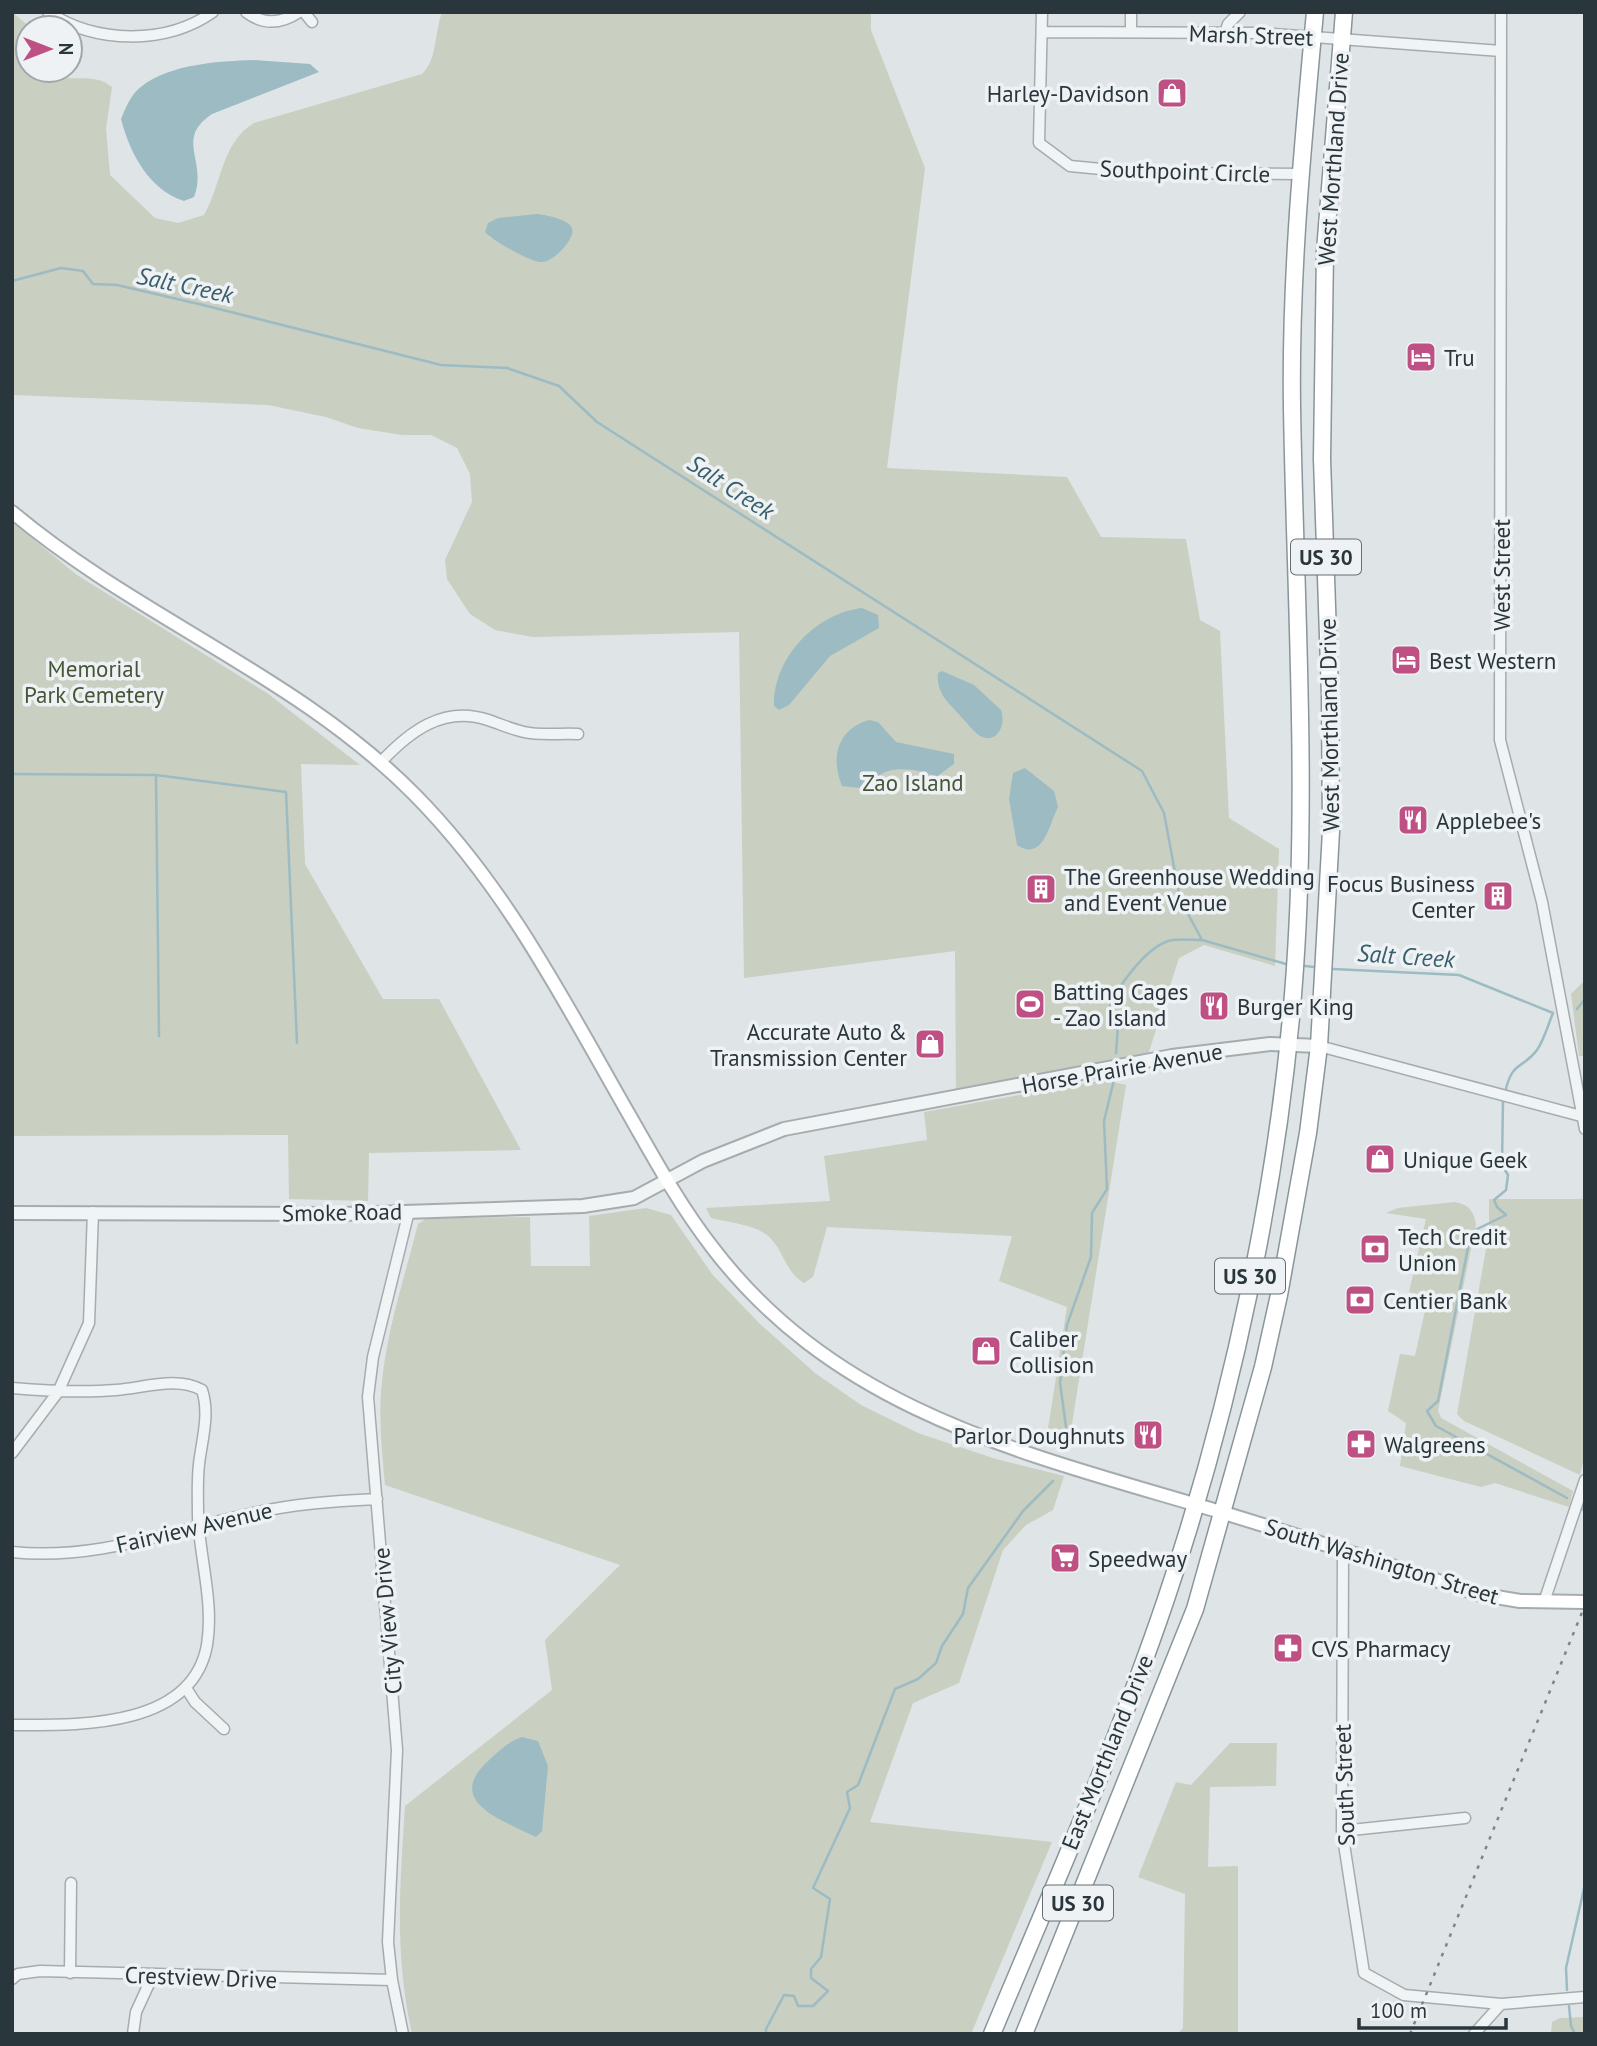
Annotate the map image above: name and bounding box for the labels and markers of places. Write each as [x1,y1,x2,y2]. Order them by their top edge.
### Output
shop icon: Harley-Davidson [1155,76,1189,110]
place label: Harley-Davidson [987,79,1149,108]
hotel icon: Tru [1404,340,1438,374]
place label: Tru [1444,343,1475,372]
hotel icon: Best Western [1389,643,1423,677]
place label: Best Western [1429,646,1556,675]
restaurant icon: Applebee's [1396,803,1430,837]
place label: Applebee's [1436,806,1541,835]
place label: The Greenhouse Wedding and Event Venue [1064,862,1315,917]
place label: Focus Business Center [1327,869,1475,924]
building icon: The Greenhouse Wedding and Event Venue [1024,872,1058,906]
building icon: Focus Business Center [1481,879,1515,913]
place label: Batting Cages - Zao Island [1053,977,1189,1032]
sports icon: Batting Cages - Zao Island [1013,987,1047,1021]
restaurant icon: Burger King [1197,989,1231,1023]
place label: Burger King [1237,992,1354,1021]
place label: Accurate Auto & Transmission Center [710,1017,907,1072]
shop icon: Accurate Auto & Transmission Center [913,1027,947,1061]
shop icon: Unique Geek [1363,1142,1397,1176]
place label: Unique Geek [1403,1145,1528,1174]
place label: Tech Credit Union [1398,1222,1507,1277]
bank icon: Tech Credit Union [1358,1232,1392,1266]
bank icon: Centier Bank [1343,1283,1377,1317]
place label: Centier Bank [1383,1286,1508,1315]
place label: Caliber Collision [1009,1324,1094,1379]
shop icon: Caliber Collision [969,1334,1003,1368]
restaurant icon: Parlor Doughnuts [1131,1418,1165,1452]
place label: Parlor Doughnuts [954,1421,1125,1450]
pharmacy icon: Walgreens [1344,1427,1378,1461]
place label: Walgreens [1384,1430,1486,1459]
supermarket icon: Speedway [1048,1541,1082,1575]
place label: Speedway [1088,1544,1187,1573]
pharmacy icon: CVS Pharmacy [1271,1631,1305,1665]
place label: CVS Pharmacy [1311,1634,1451,1663]

